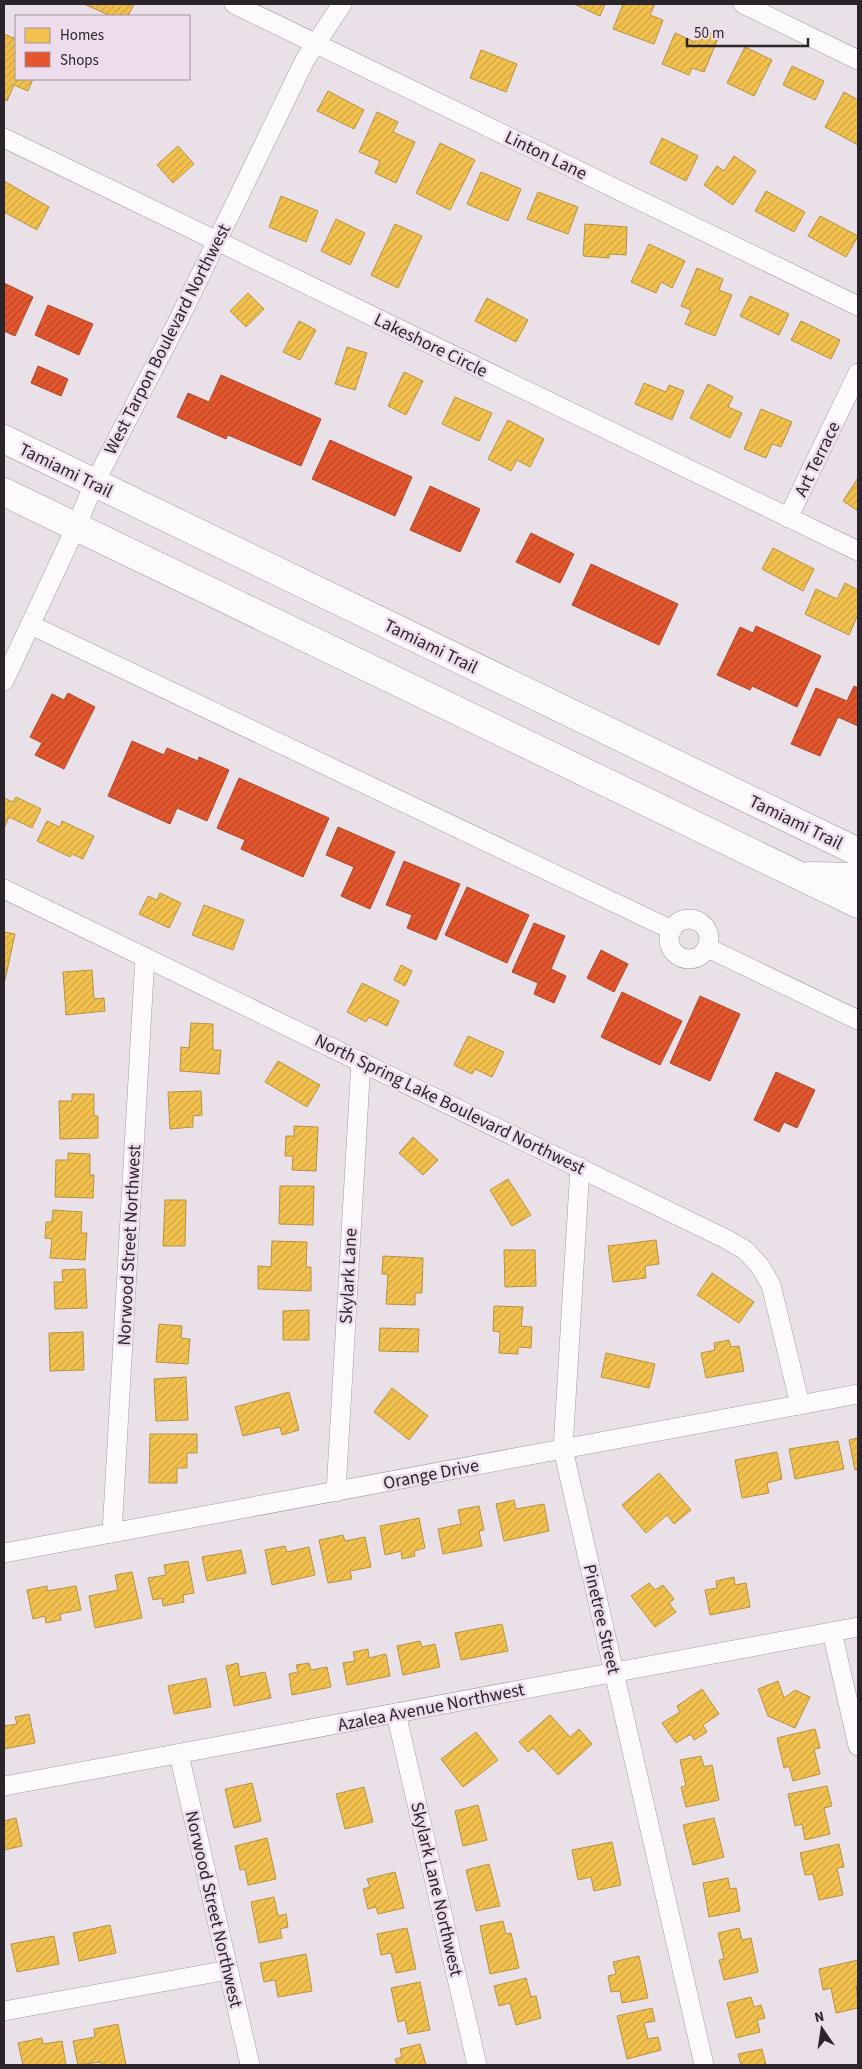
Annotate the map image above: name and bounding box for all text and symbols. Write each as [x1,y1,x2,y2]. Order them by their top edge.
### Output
legend [15,15,190,80]
scale bar [687,15,808,47]
text: 50 m [694,23,724,44]
text: Homes [60,25,104,46]
text: Shops [60,50,99,71]
street label: Linton Lane [500,125,591,186]
street label: West Tarpon Boulevard Northwest [98,220,237,459]
street label: Lakeshore Circle [370,307,492,384]
street label: Art Terrace [788,417,846,501]
street label: Tamiami Trail [15,437,117,504]
street label: Tamiami Trail [380,613,482,680]
street label: Tamiami Trail [745,789,847,856]
street label: North Spring Lake Boulevard Northwest [310,1028,589,1181]
street label: Norwood Street Northwest [112,1144,147,1346]
street label: Skylark Lane [334,1227,363,1325]
street label: Orange Drive [381,1453,481,1496]
street label: Pinetree Street [577,1562,626,1676]
street label: Azalea Avenue Northwest [336,1677,527,1738]
street label: Skylark Lane Northwest [404,1800,469,1979]
street label: Norwood Street Northwest [179,1808,248,2010]
north arrow [797,2004,847,2054]
text: N [813,2007,826,2028]

